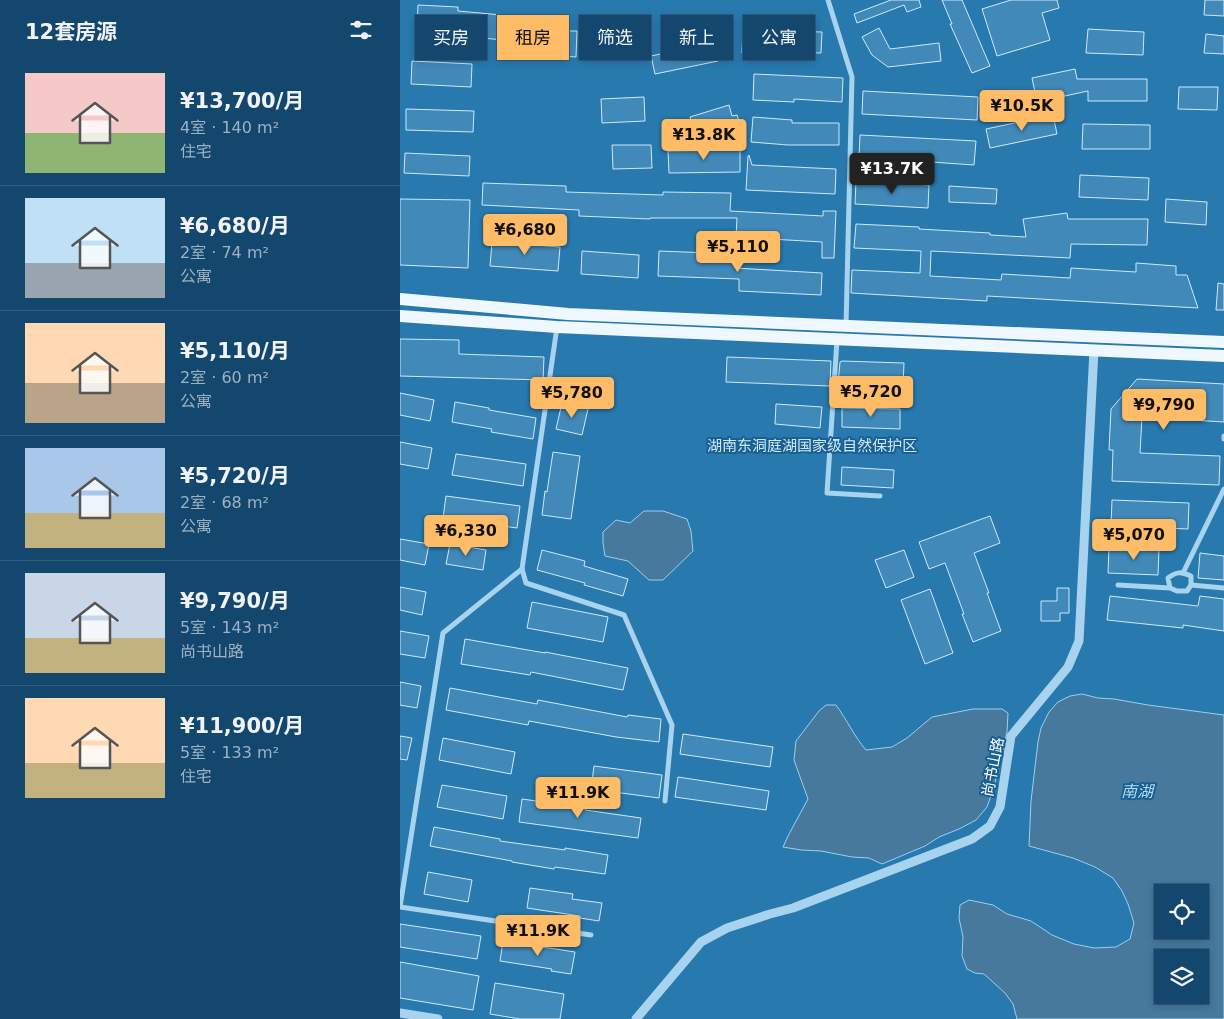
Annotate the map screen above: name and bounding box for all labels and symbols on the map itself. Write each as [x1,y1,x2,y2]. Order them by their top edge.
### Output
pin: ¥10.5K [981,90,1063,132]
pin: ¥13.8K [663,119,745,161]
pin: ¥13.7K [851,152,933,195]
pin: ¥6,680 [484,214,566,256]
pin: ¥5,110 [697,230,779,273]
pin: ¥5,780 [531,376,613,419]
pin: ¥5,720 [830,376,912,418]
pin: ¥9,790 [1123,388,1205,431]
park label: 湖南东洞庭湖国家级自然保护区 [707,437,917,455]
pin: ¥6,330 [425,514,507,557]
pin: ¥5,070 [1093,518,1175,561]
street label: 尚书山路 [978,736,1008,798]
pin: ¥11.9K [537,776,619,819]
water label: 南湖 [1121,782,1156,801]
pin: ¥11.9K [497,914,579,957]

